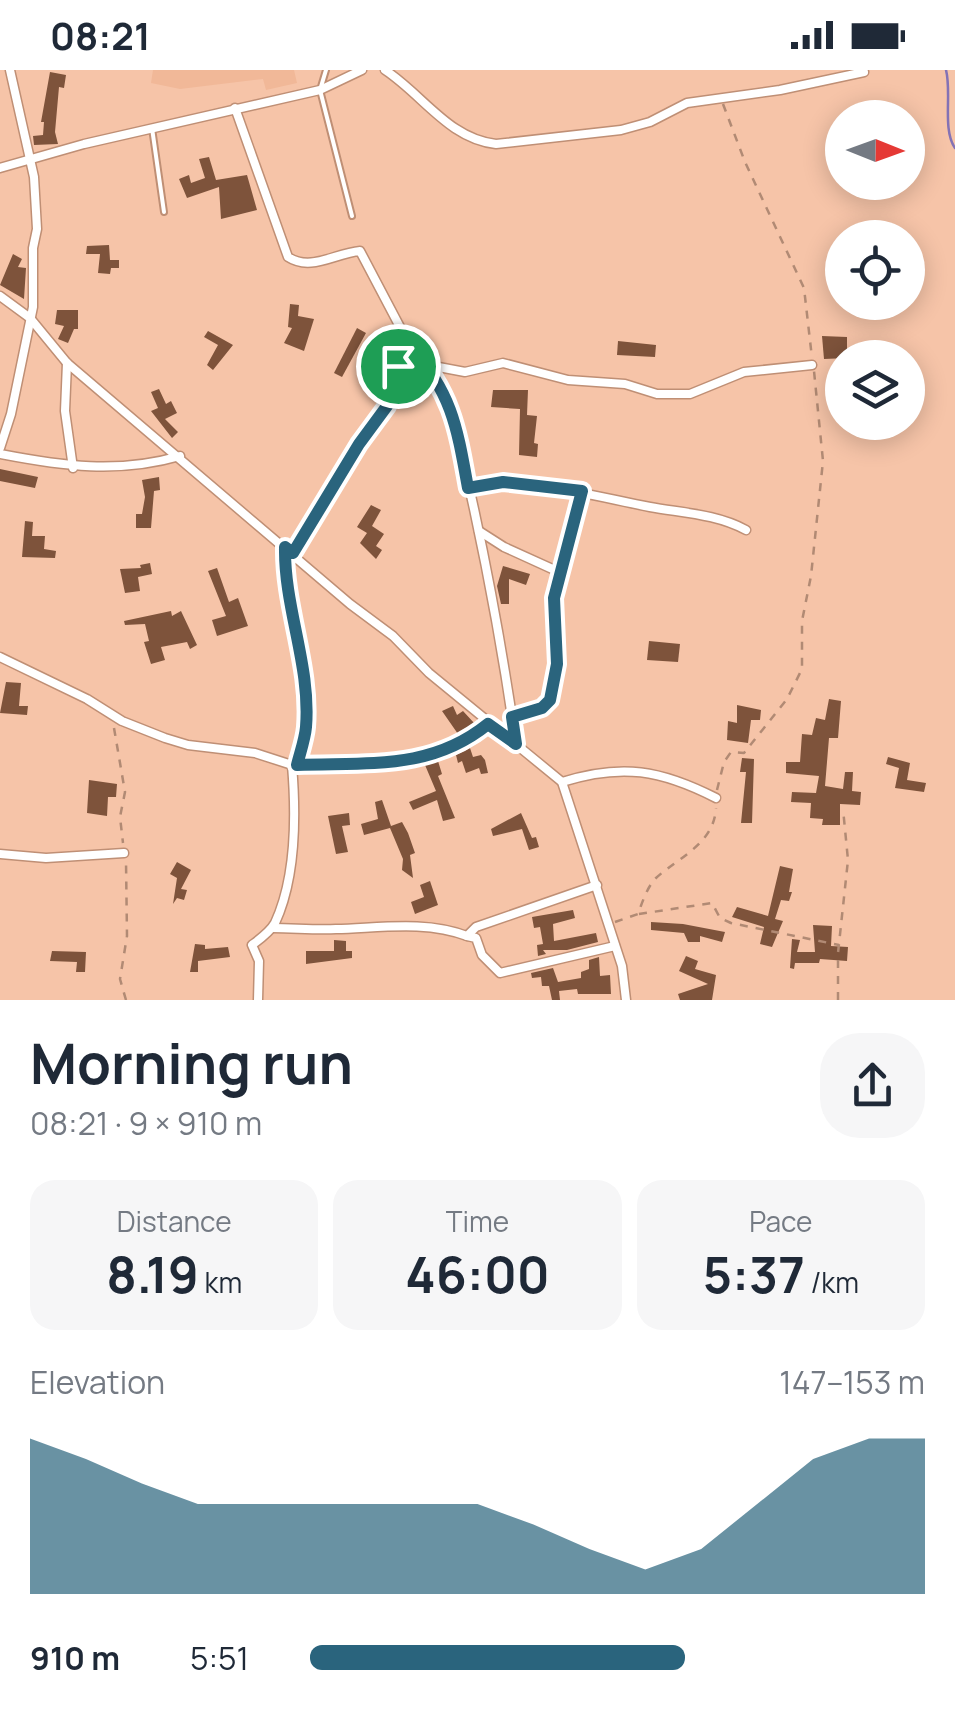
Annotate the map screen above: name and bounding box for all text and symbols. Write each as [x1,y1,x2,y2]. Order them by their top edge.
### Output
text: 08:21 [50,9,151,61]
north arrow [825,100,925,200]
map controls [825,100,925,440]
button: locate [825,220,925,320]
pin [356,324,441,409]
icon: arrive [371,339,426,394]
button: layers [825,340,925,440]
text: Morning run [30,1025,353,1101]
button: share [820,1033,925,1138]
text: 08:21 · 9 × 910 m [30,1101,262,1145]
text: Distance [117,1202,232,1240]
text: Time [446,1202,509,1240]
text: Pace [749,1202,812,1240]
text: 8.19 [106,1240,199,1308]
text: 46:00 [405,1240,550,1308]
text: 5:37 [703,1240,805,1308]
text: km [199,1263,242,1301]
text: /km [805,1263,859,1301]
text: Elevation [30,1360,165,1404]
text: 147–153 m [779,1360,925,1404]
text: 910 m [30,1636,120,1680]
text: 5:51 [190,1636,249,1680]

